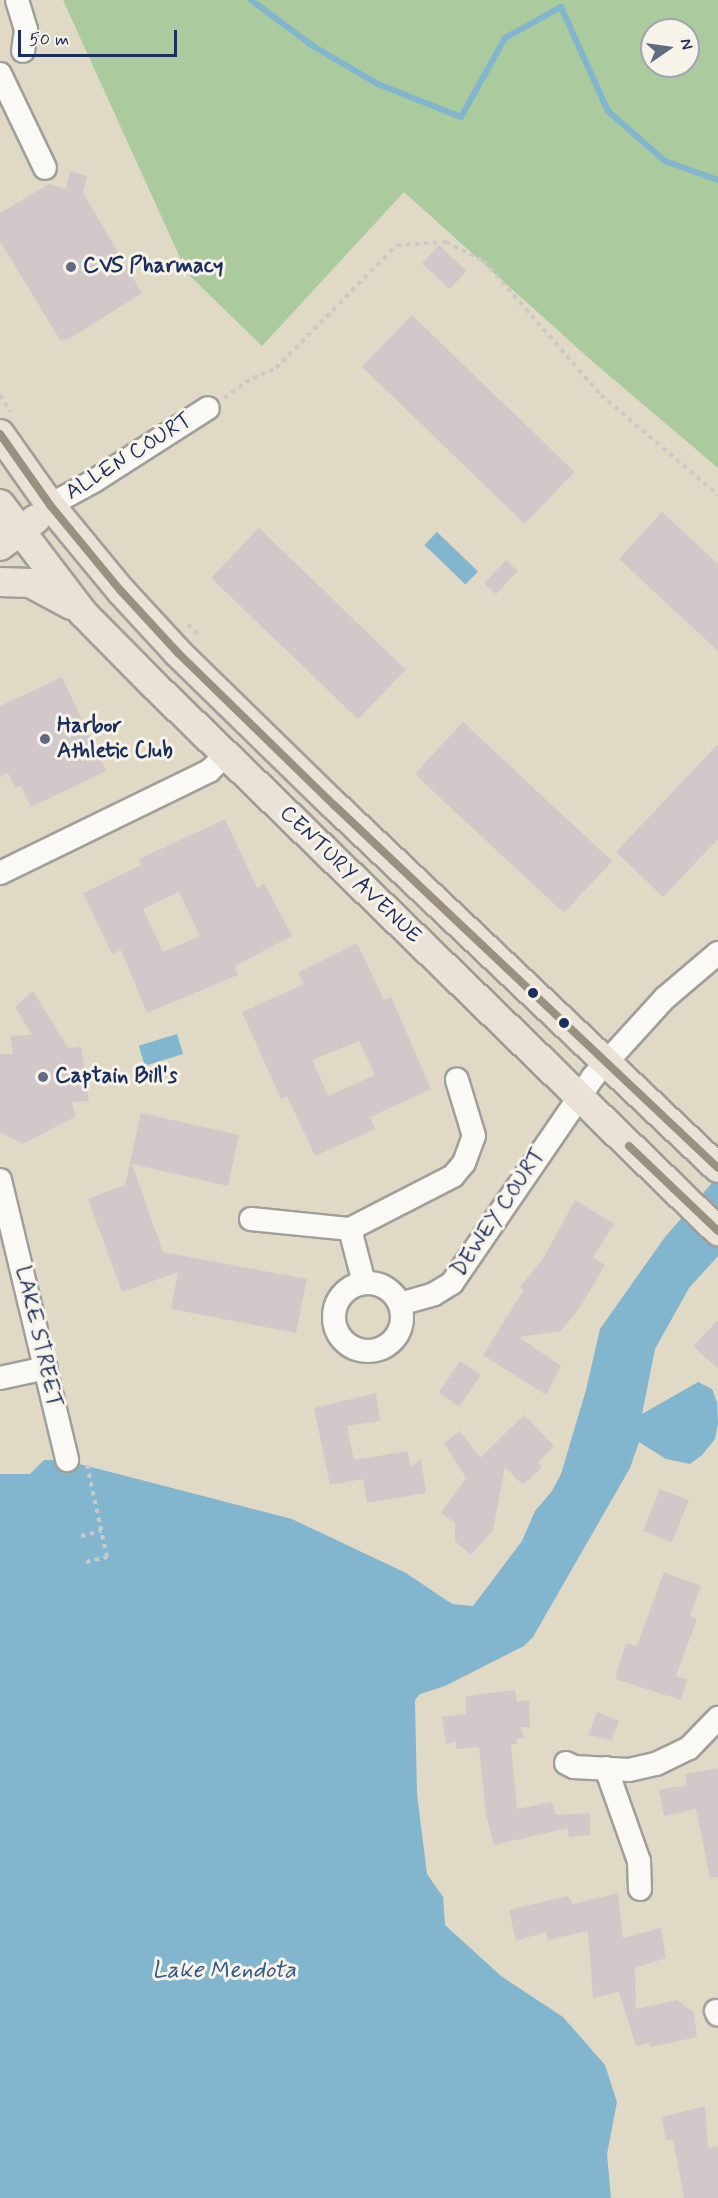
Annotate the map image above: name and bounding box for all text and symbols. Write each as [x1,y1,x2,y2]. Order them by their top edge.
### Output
scale bar [21,18,180,56]
north arrow [640,18,700,78]
text: 50 m [29,28,69,52]
text: N [675,37,698,52]
place label: CVS Pharmacy [83,254,223,280]
marker: CVS Pharmacy [64,260,78,274]
street label: ALLEN COURT [60,407,198,507]
place label: Harbor Athletic Club [57,713,178,764]
marker: Harbor Athletic Club [38,732,52,746]
street label: CENTURY AVENUE [273,800,427,950]
unlabelled marker [527,987,539,999]
unlabelled marker [558,1017,570,1029]
place label: Captain Bill's [55,1064,178,1090]
marker: Captain Bill's [36,1070,50,1084]
street label: DEWEY COURT [446,1143,552,1283]
street label: LAKE STREET [9,1262,67,1412]
water label: Lake Mendota [148,1957,300,1985]

